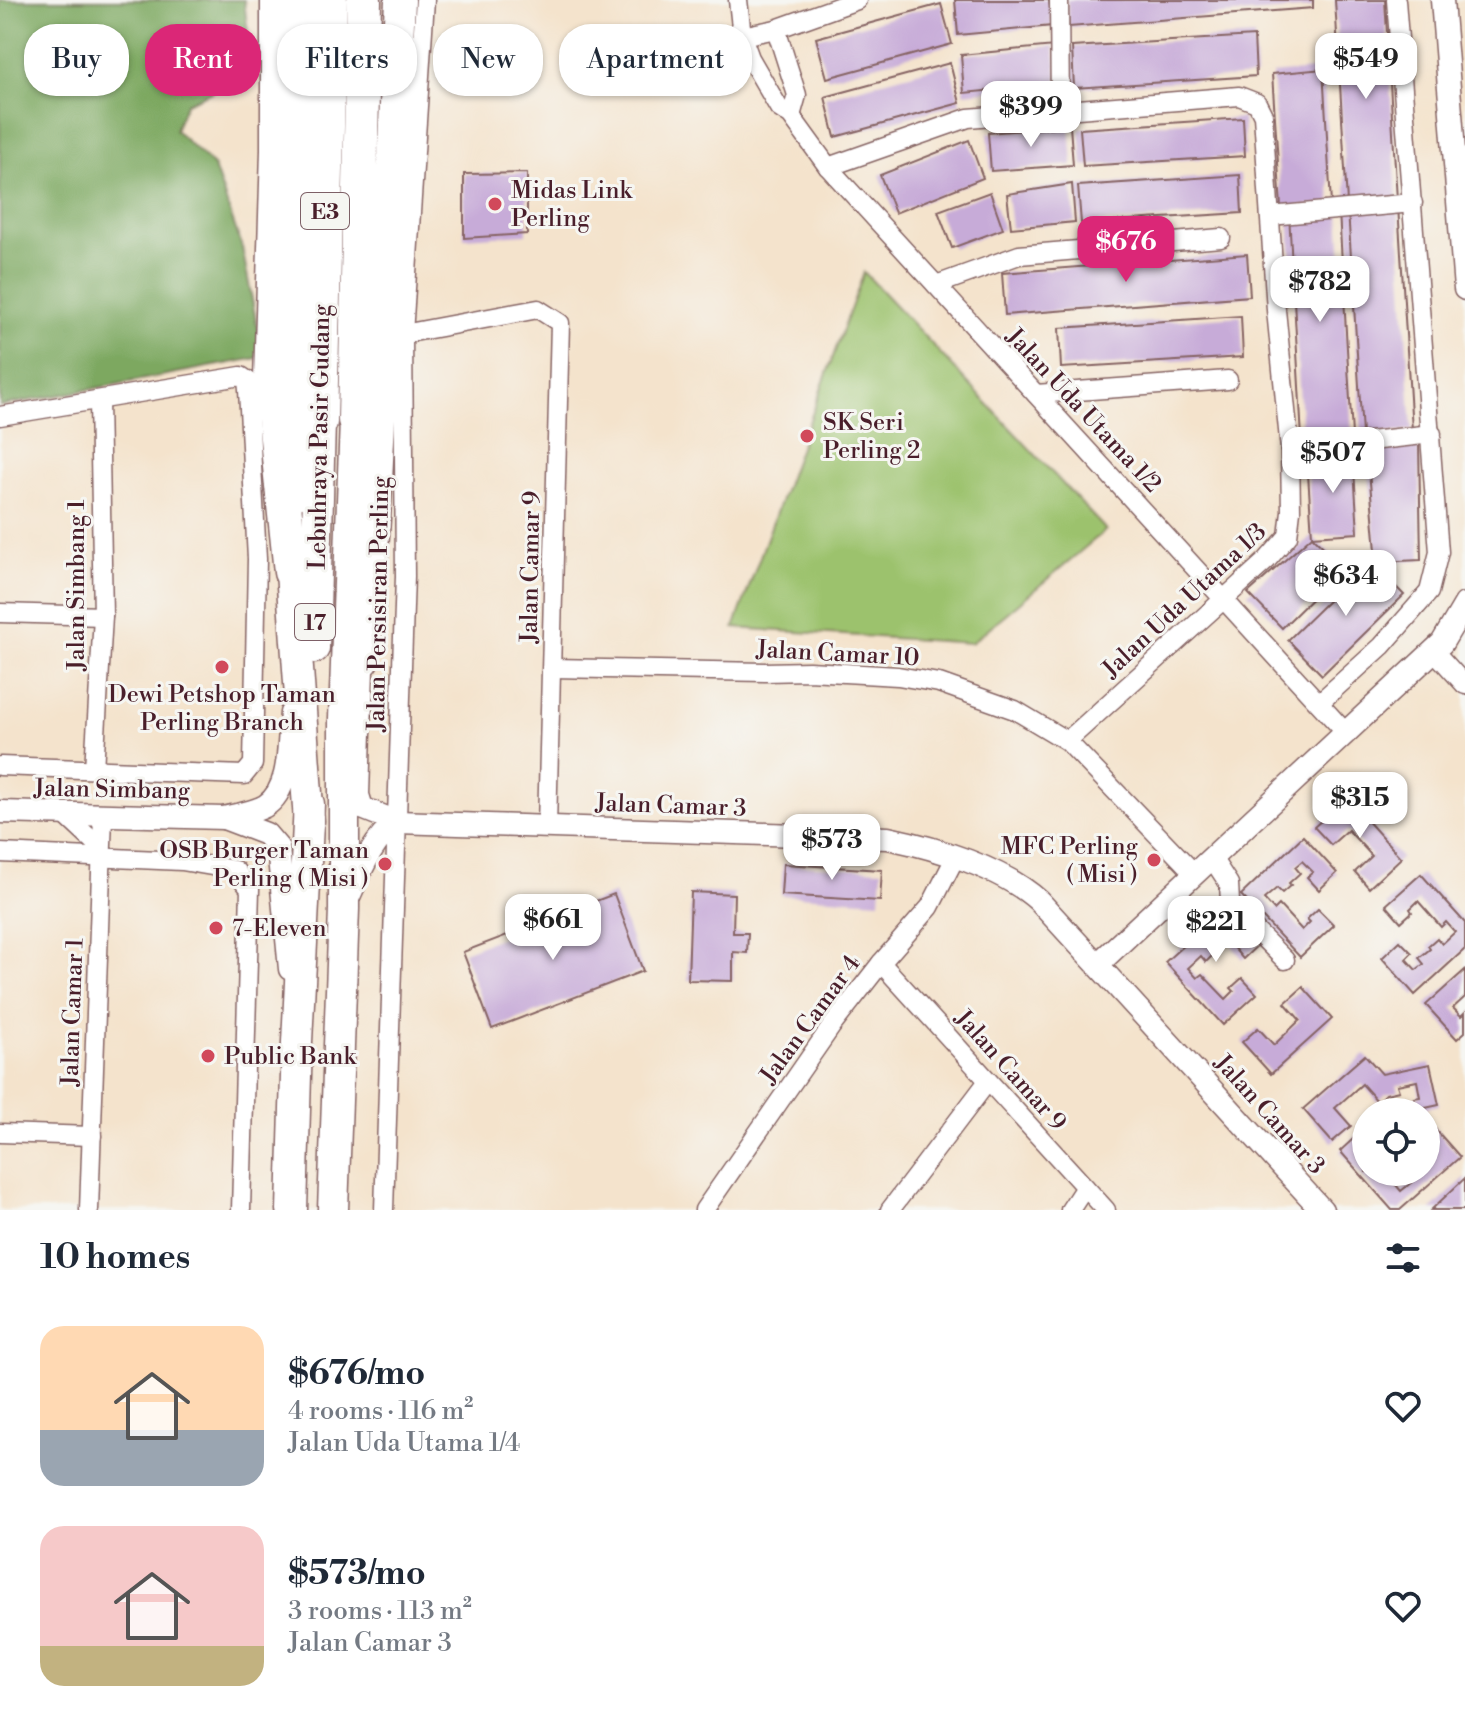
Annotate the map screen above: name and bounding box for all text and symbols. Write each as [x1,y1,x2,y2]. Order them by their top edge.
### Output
chip: Buy [24,24,129,96]
chip: Rent [145,24,261,96]
chip: Filters [277,24,417,96]
chip: New [433,24,543,96]
chip: Apartment [559,24,752,96]
pin: $549 [1319,33,1413,101]
text: $549 [1333,43,1399,75]
pin: $399 [984,81,1078,149]
text: $399 [999,91,1063,123]
place label: Midas Link Perling [511,176,633,234]
road number: E3 [301,193,349,229]
marker: Midas Link Perling [486,195,504,213]
pin: $676 [1079,216,1173,284]
text: $676 [1095,226,1157,258]
pin: $782 [1273,256,1367,324]
text: $782 [1288,266,1352,298]
street label: Lebuhraya Pasir Gudang [303,303,337,570]
street label: Jalan Uda Utama 1/2 [999,322,1167,499]
place label: SK Seri Perling 2 [823,408,920,466]
marker: SK Seri Perling 2 [798,427,816,445]
pin: $507 [1286,427,1380,495]
text: $507 [1300,437,1366,469]
street label: Jalan Persisiran Perling [362,475,396,733]
street label: Jalan Camar 9 [515,491,547,645]
street label: Jalan Simbang 1 [62,499,92,672]
street label: Jalan Uda Utama 1/3 [1096,517,1273,685]
pin: $634 [1299,550,1393,618]
text: $634 [1313,560,1379,592]
road number: 17 [295,604,335,640]
street label: Jalan Camar 10 [755,635,920,673]
marker: Dewi Petshop Taman Perling Branch [213,658,231,676]
place label: Dewi Petshop Taman Perling Branch [108,680,336,738]
pin: $315 [1313,772,1407,840]
street label: Jalan Simbang [33,774,191,806]
text: $315 [1330,782,1390,814]
street label: Jalan Camar 3 [594,788,747,824]
pin: $573 [785,814,879,882]
text: $573 [801,824,863,856]
place label: MFC Perling ( Misi ) [1001,832,1139,890]
place label: OSB Burger Taman Perling ( Misi ) [159,836,369,894]
marker: MFC Perling ( Misi ) [1145,851,1163,869]
marker: OSB Burger Taman Perling ( Misi ) [376,855,394,873]
pin: $661 [506,894,600,962]
pin: $221 [1169,896,1263,964]
text: $661 [523,904,583,936]
text: $221 [1186,906,1246,938]
place label: 7-Eleven [232,914,327,944]
marker: 7-Eleven [207,919,225,937]
street label: Jalan Camar 1 [55,937,91,1088]
street label: Jalan Camar 4 [753,949,868,1091]
street label: Jalan Camar 9 [947,1003,1072,1137]
place label: Public Bank [224,1042,357,1072]
marker: Public Bank [199,1047,217,1065]
street label: Jalan Camar 3 [1207,1048,1331,1181]
map controls [1352,1098,1440,1186]
button: locate [1352,1098,1440,1186]
icon: filters [1381,1236,1425,1280]
text: 10 homes [40,1237,190,1279]
text: $676/mo [288,1353,425,1395]
icon: home [104,1358,200,1454]
icon: heart [1381,1384,1425,1428]
text: 4 rooms · 116 m² [288,1395,473,1427]
text: Jalan Uda Utama 1/4 [288,1427,520,1459]
text: $573/mo [288,1553,426,1595]
icon: home [104,1558,200,1654]
icon: heart [1381,1584,1425,1628]
text: 3 rooms · 113 m² [288,1595,472,1627]
text: Jalan Camar 3 [288,1627,452,1659]

